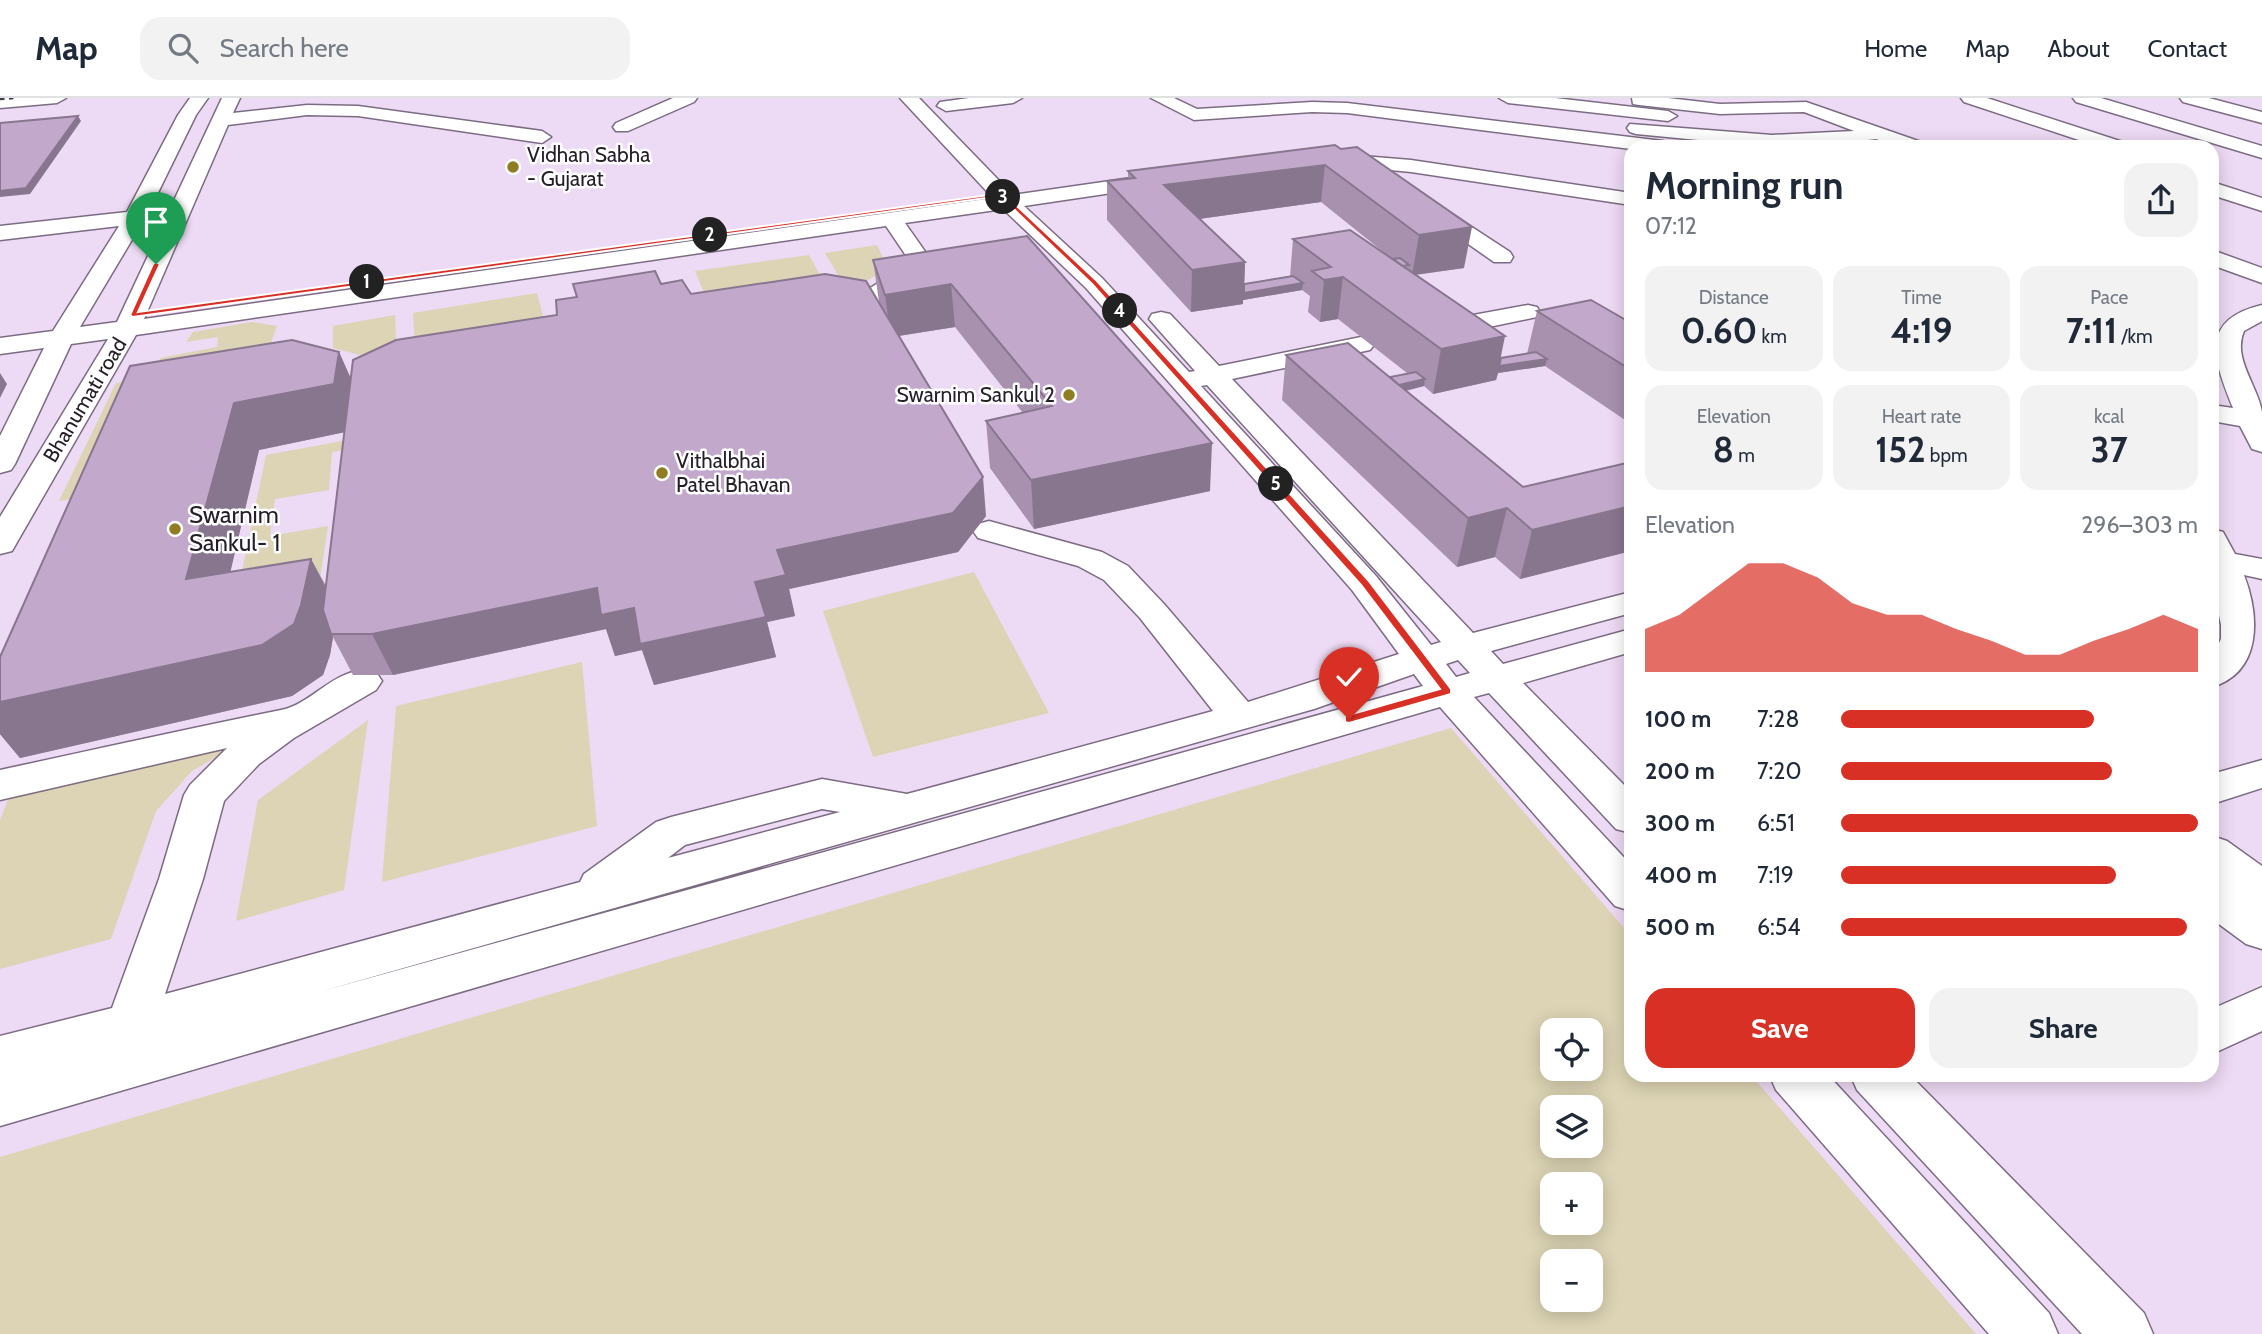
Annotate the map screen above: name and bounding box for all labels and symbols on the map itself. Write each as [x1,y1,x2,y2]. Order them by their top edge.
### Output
place label: Vidhan Sabha - Gujarat [527,142,650,192]
marker: Vidhan Sabha - Gujarat [505,159,521,175]
pin: 3 [986,180,1020,214]
pin [126,192,186,264]
pin: 2 [692,218,728,252]
pin: 1 [350,264,384,300]
pin: 4 [1102,294,1138,328]
street label: Bhanumati road [38,333,132,467]
place label: Swarnim Sankul 2 [897,382,1055,407]
marker: Swarnim Sankul 2 [1061,387,1077,403]
place label: Vithalbhai Patel Bhavan [676,448,791,497]
marker: Vithalbhai Patel Bhavan [654,465,670,481]
pin: 5 [1258,466,1294,502]
place label: Swarnim Sankul- 1 [189,500,280,557]
marker: Swarnim Sankul- 1 [167,521,183,537]
pin [1319,647,1379,719]

